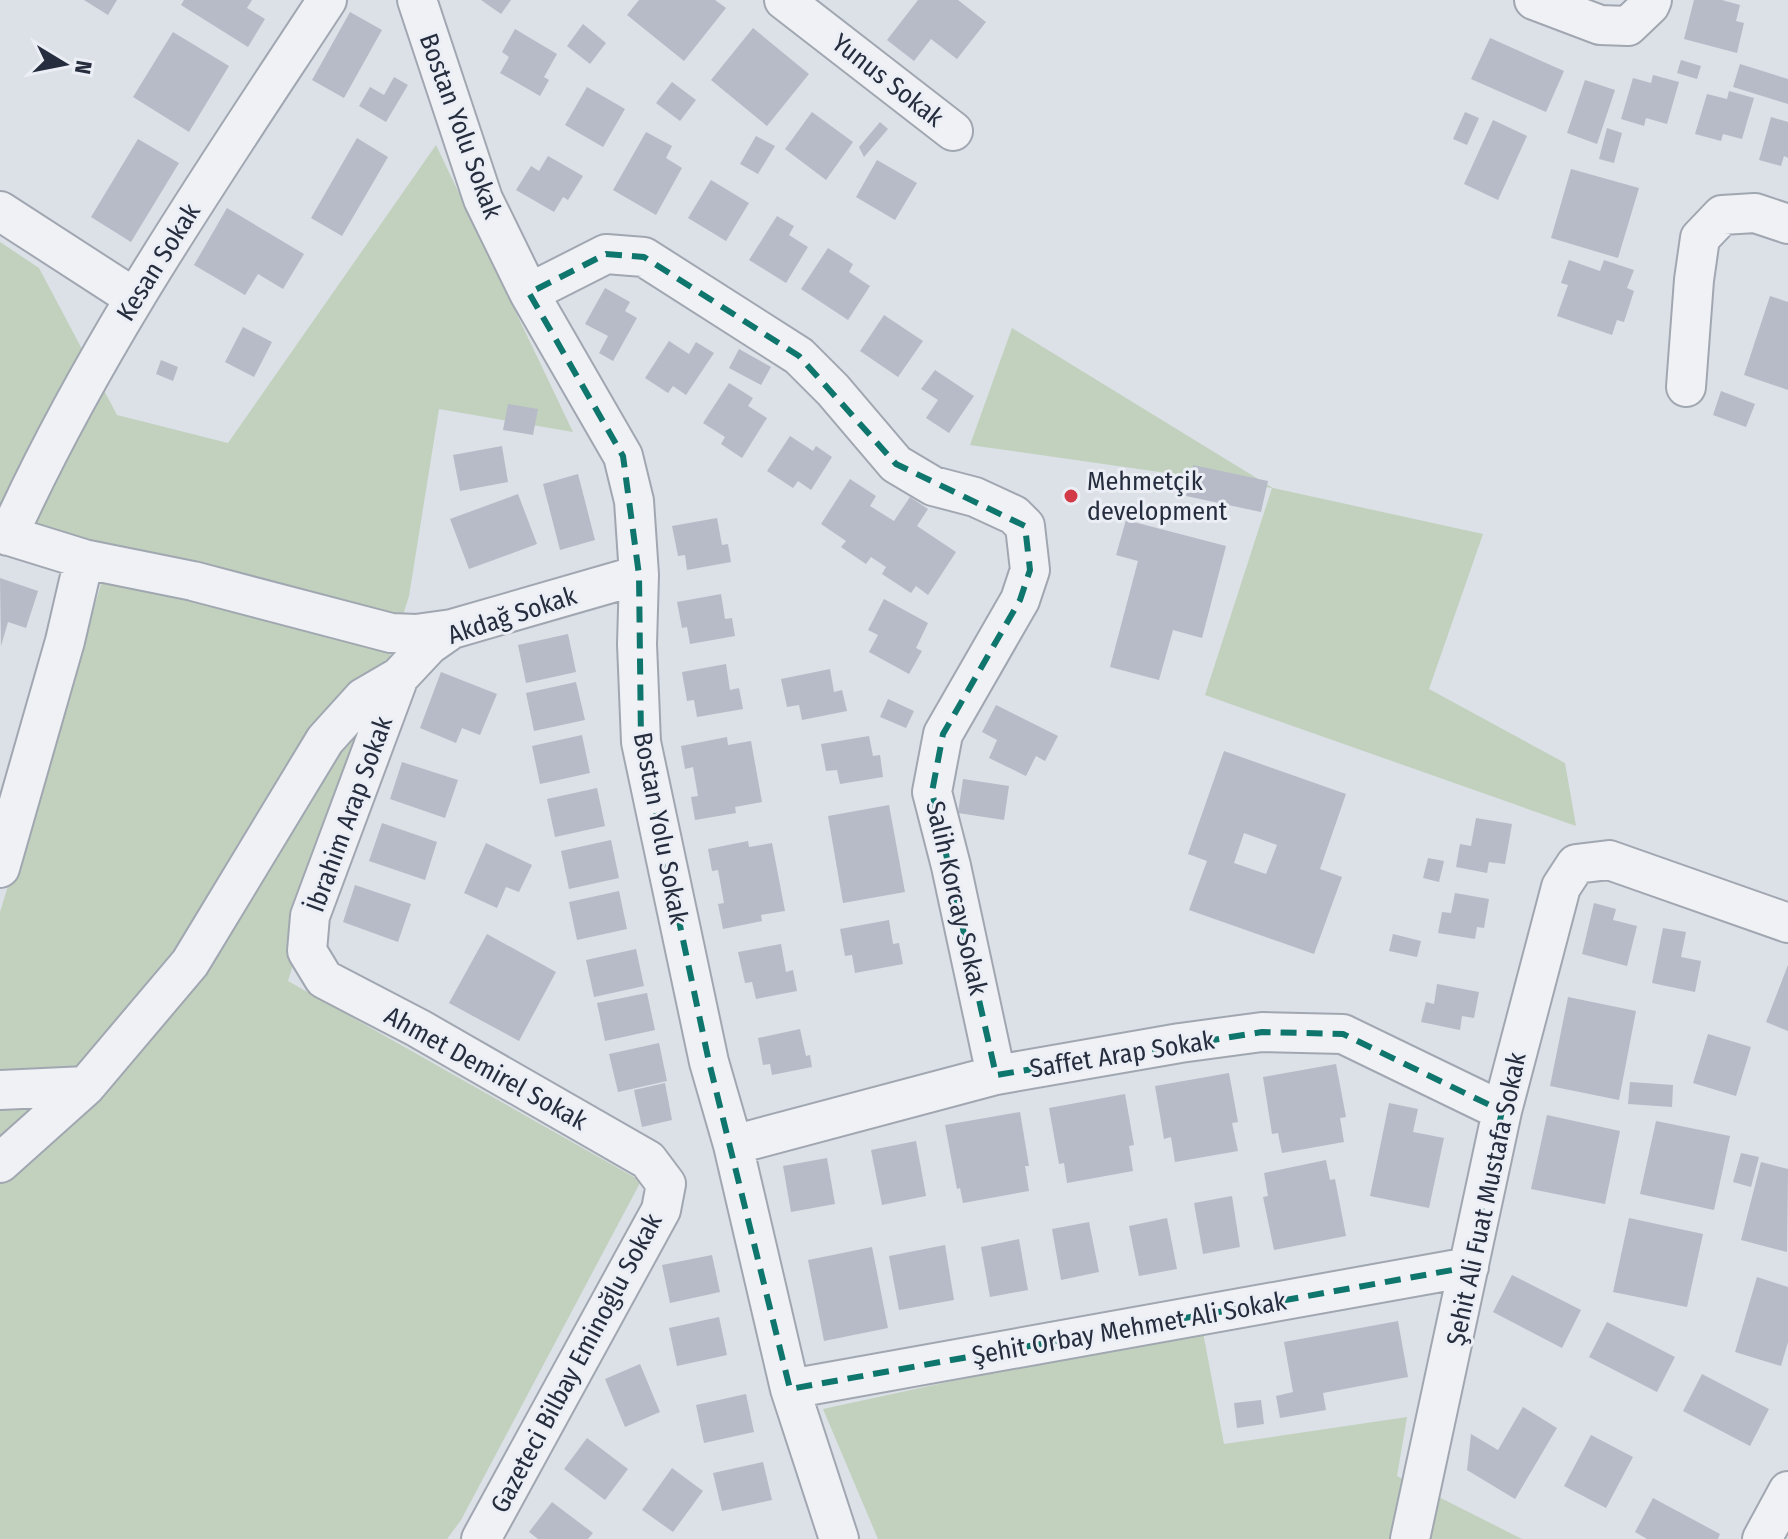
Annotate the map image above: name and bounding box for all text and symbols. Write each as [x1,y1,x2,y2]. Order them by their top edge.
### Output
north arrow [24,24,104,104]
street label: Yunus Sokak [826,27,950,134]
street label: Bostan Yolu Sokak [413,29,509,224]
text: N [69,59,98,76]
street label: Kesan Sokak [110,197,207,327]
place label: Mehmetçik development [1087,466,1228,527]
marker: Mehmetçik development [1062,487,1080,505]
street label: Akdağ Sokak [444,580,581,651]
street label: İbrahim Arap Sokak [300,711,400,916]
street label: Bostan Yolu Sokak [627,730,694,927]
street label: Salih Korcay Sokak [919,798,994,999]
street label: Ahmet Demirel Sokak [379,1000,593,1137]
street label: Saffet Arap Sokak [1028,1024,1217,1084]
street label: Şehit Ali Fuat Mustafa Sokak [1440,1049,1533,1348]
street label: Gazeteci Bilbay Eminoğlu Sokak [484,1208,669,1518]
street label: Şehit Orbay Mehmet Ali Sokak [970,1285,1289,1371]

